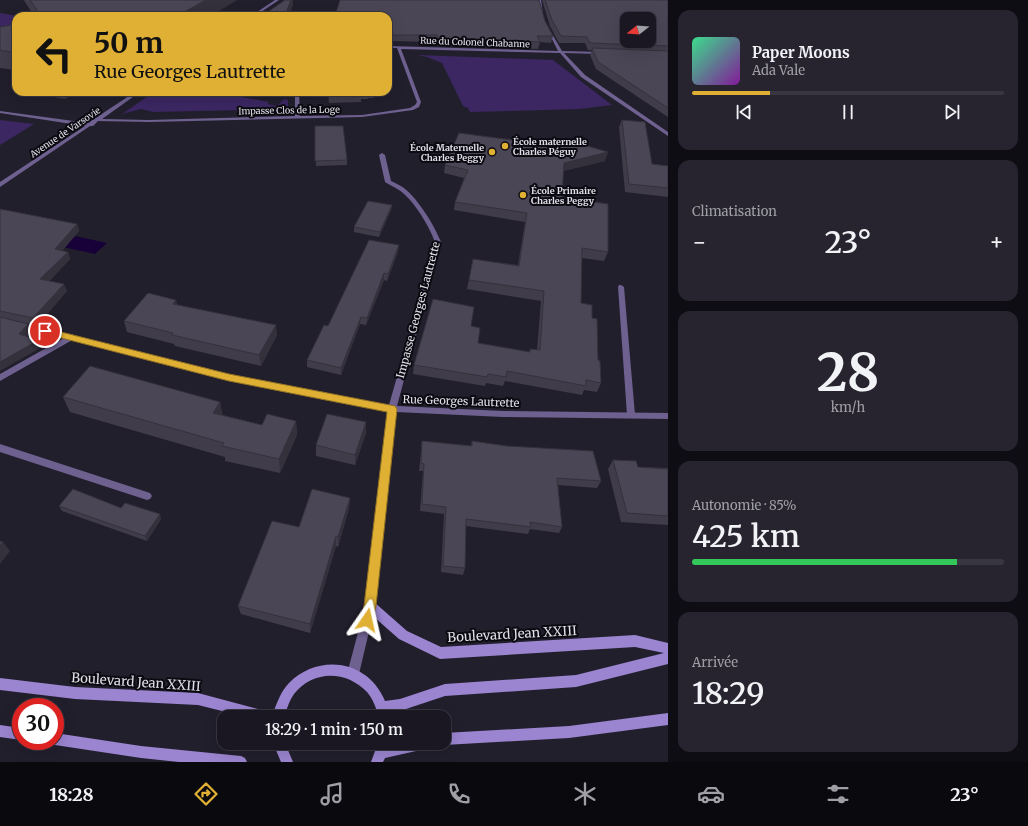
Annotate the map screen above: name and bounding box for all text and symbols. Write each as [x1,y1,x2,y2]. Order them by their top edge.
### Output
north arrow [620,12,656,48]
map controls [620,12,656,48]
text: 50 m [94,25,163,61]
icon: left [28,28,80,80]
street label: Rue du Colonel Chabanne [420,35,530,49]
text: Paper Moons [752,43,850,62]
text: Rue Georges Lautrette [94,60,286,83]
text: Ada Vale [752,62,805,79]
icon: previous [733,101,755,123]
icon: pause [837,101,859,123]
icon: next [941,101,963,123]
street label: Avenue de Varsovie [27,104,103,160]
street label: Impasse Clos de la Loge [238,104,340,116]
place label: École maternelle Charles Péguy [513,135,587,157]
place label: École Maternelle Charles Peggy [410,141,485,163]
marker: École maternelle Charles Péguy [500,141,510,151]
marker: École Maternelle Charles Peggy [487,147,497,157]
place label: École Primaire Charles Peggy [531,184,596,206]
marker: École Primaire Charles Peggy [518,190,528,200]
text: Climatisation [692,203,777,220]
text: 23° [824,223,872,261]
text: − [692,228,707,256]
text: + [989,228,1004,256]
street label: Impasse Georges Lautrette [393,240,443,380]
pin [28,314,62,348]
icon: arrive [34,320,56,342]
text: 28 [817,340,879,405]
street label: Rue Georges Lautrette [402,392,520,410]
text: km/h [831,399,865,416]
text: Autonomie · 85% [692,497,797,514]
text: 425 km [692,517,800,555]
position arrow [346,599,388,641]
street label: Boulevard Jean XXIII [447,622,577,646]
text: Arrivée [692,654,738,671]
street label: Boulevard Jean XXIII [71,669,202,695]
text: 18:29 [692,674,765,712]
speed limit sign: 30 [12,698,64,750]
text: 18:29 · 1 min · 150 m [265,720,403,739]
icon: directions [192,780,220,808]
icon: music [318,780,346,808]
icon: phone [445,780,473,808]
icon: climate [571,780,599,808]
icon: car [697,780,725,808]
icon: filters [824,780,852,808]
text: 18:28 [49,783,94,806]
text: 23° [950,783,979,806]

